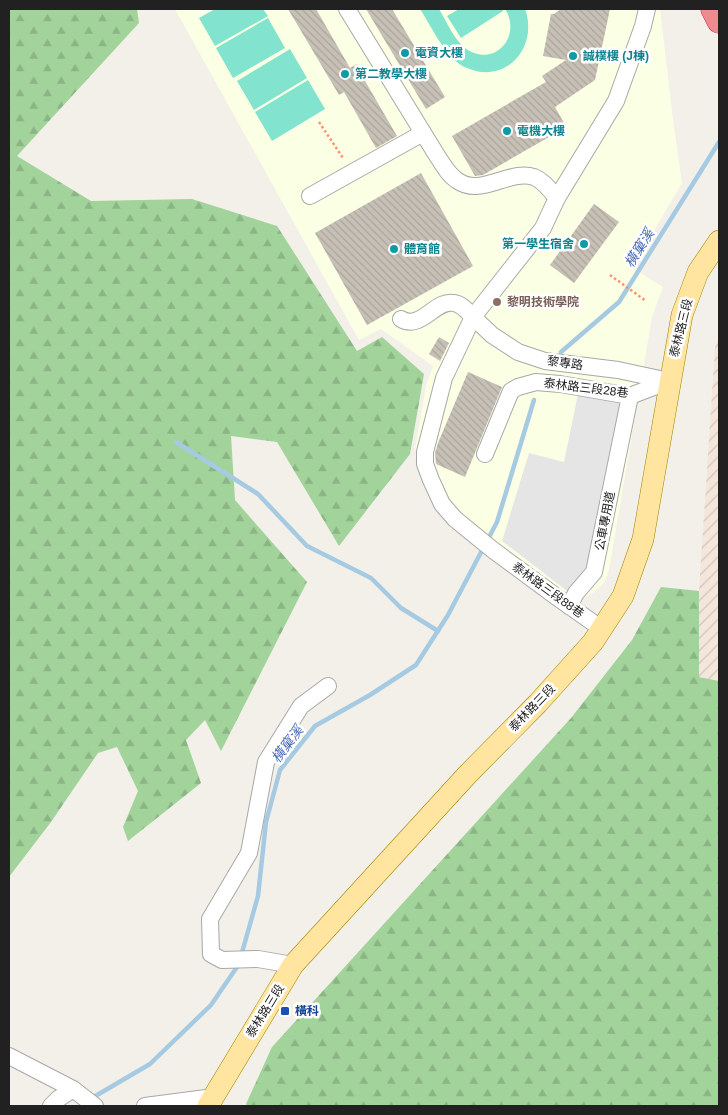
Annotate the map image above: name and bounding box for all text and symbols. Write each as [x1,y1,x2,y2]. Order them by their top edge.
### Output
place label: 電資大樓 [415,46,463,60]
marker: 電資大樓 [399,47,411,59]
place label: 誠樸樓 (J棟) [583,49,649,63]
marker: 誠樸樓 (J棟) [567,50,579,62]
place label: 第二教學大樓 [355,67,427,81]
marker: 第二教學大樓 [339,68,351,80]
place label: 電機大樓 [517,124,565,138]
marker: 電機大樓 [501,125,513,137]
water label: 橫窠溪 [621,224,658,270]
place label: 第一學生宿舍 [502,237,574,251]
marker: 第一學生宿舍 [578,238,590,250]
place label: 體育館 [404,242,440,256]
marker: 體育館 [388,243,400,255]
place label: 黎明技術學院 [507,295,579,309]
marker: 黎明技術學院 [491,296,503,308]
street label: 泰林路三段 [667,297,695,359]
street label: 黎專路 [546,354,584,372]
street label: 泰林路三段28巷 [543,376,629,400]
street label: 公車專用道 [592,490,618,552]
street label: 泰林路三段88巷 [509,559,587,621]
street label: 泰林路三段 [506,682,558,734]
water label: 橫窠溪 [268,721,307,766]
street label: 泰林路三段 [243,982,287,1040]
place label: 橫科 [295,1004,319,1018]
marker: 橫科 [279,1005,291,1017]

